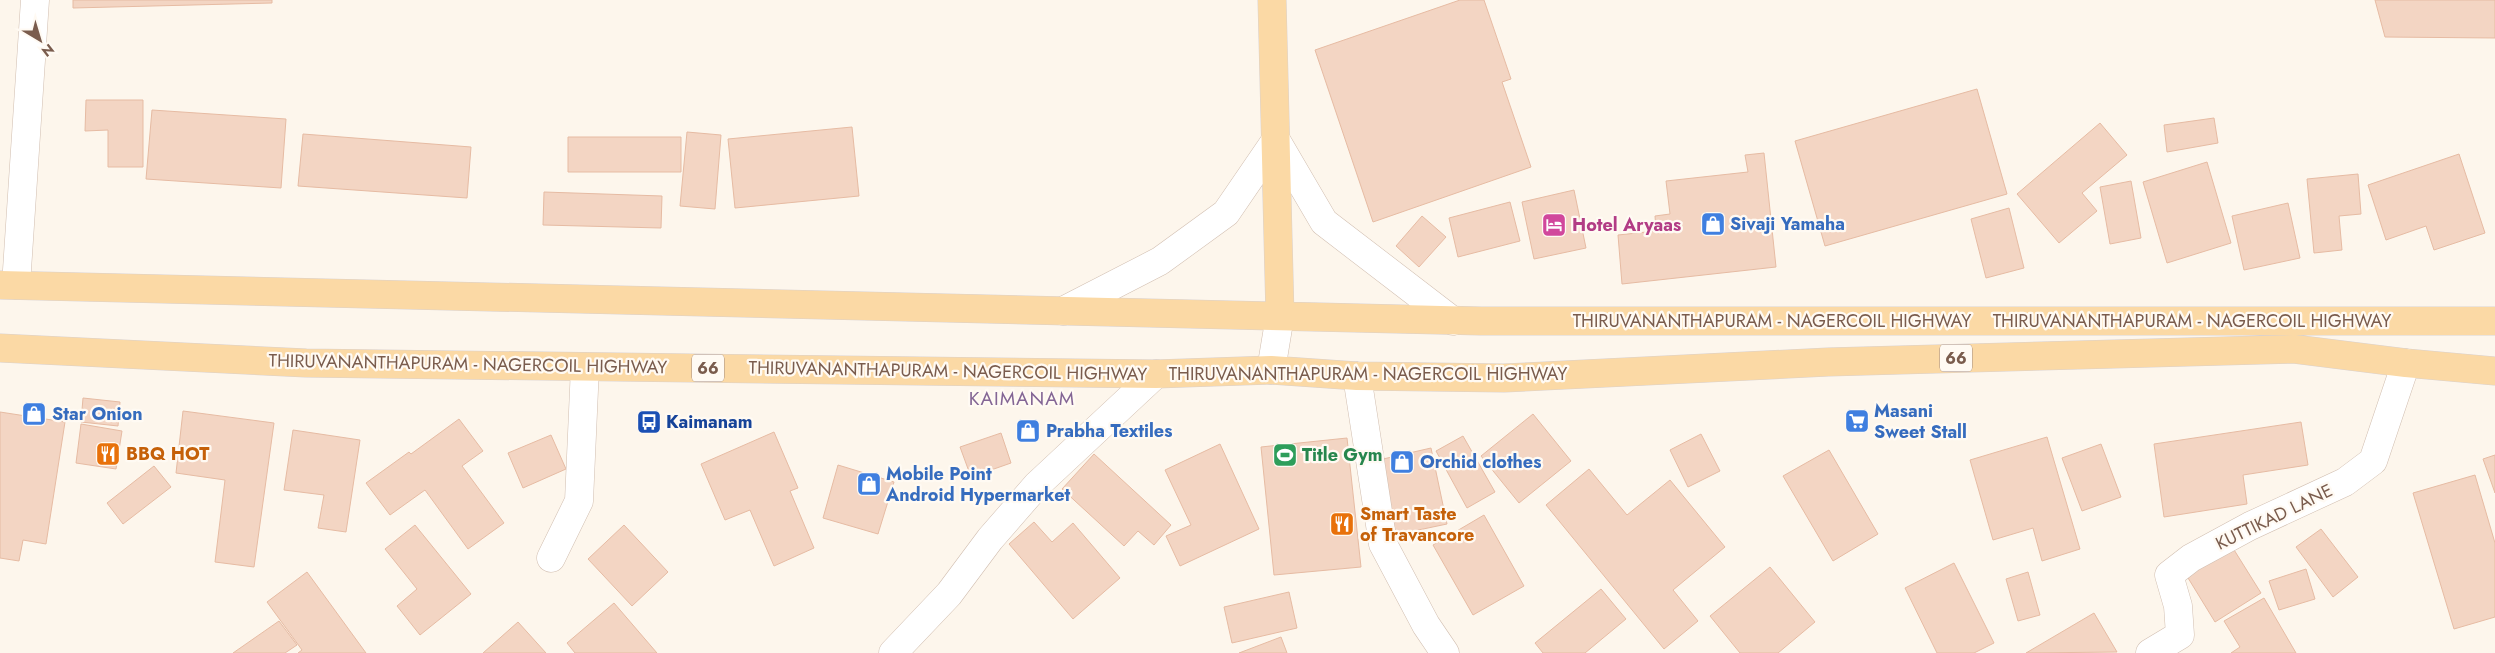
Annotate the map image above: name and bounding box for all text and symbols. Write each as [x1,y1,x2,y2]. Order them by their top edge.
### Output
north arrow [15,15,65,65]
text: N [37,39,59,62]
shop icon: Sivaji Yamaha [1700,211,1726,237]
place label: Sivaji Yamaha [1730,211,1845,237]
hotel icon: Hotel Aryaas [1541,212,1567,238]
place label: Hotel Aryaas [1572,212,1681,238]
street label: THIRUVANANTHAPURAM - NAGERCOIL HIGHWAY [1573,308,1972,334]
street label: THIRUVANANTHAPURAM - NAGERCOIL HIGHWAY [1993,308,2392,334]
road number: 66 [1940,344,1972,372]
street label: THIRUVANANTHAPURAM - NAGERCOIL HIGHWAY [268,348,668,380]
road number: 66 [692,354,724,382]
street label: THIRUVANANTHAPURAM - NAGERCOIL HIGHWAY [748,355,1148,387]
street label: THIRUVANANTHAPURAM - NAGERCOIL HIGHWAY [1169,361,1568,387]
district label: KAIMANAM [969,385,1075,412]
place label: Masani Sweet Stall [1874,398,1967,445]
shop icon: Star Onion [21,401,47,427]
place label: Star Onion [52,401,143,427]
supermarket icon: Masani Sweet Stall [1844,408,1870,434]
bus stop icon: Kaimanam [636,409,662,435]
place label: Kaimanam [666,409,753,435]
shop icon: Prabha Textiles [1015,418,1041,444]
place label: Prabha Textiles [1046,418,1172,444]
restaurant icon: BBQ HOT [95,441,121,467]
place label: BBQ HOT [126,441,210,467]
sports icon: Title Gym [1272,442,1298,468]
place label: Title Gym [1302,442,1382,468]
shop icon: Orchid clothes [1389,449,1415,475]
place label: Orchid clothes [1420,449,1541,475]
place label: Mobile Point Android Hypermarket [885,461,1071,508]
shop icon: Mobile Point Android Hypermarket [856,471,882,497]
street label: KUTTIKAD LANE [2211,477,2337,557]
place label: Smart Taste of Travancore [1360,501,1474,548]
restaurant icon: Smart Taste of Travancore [1329,511,1355,537]

